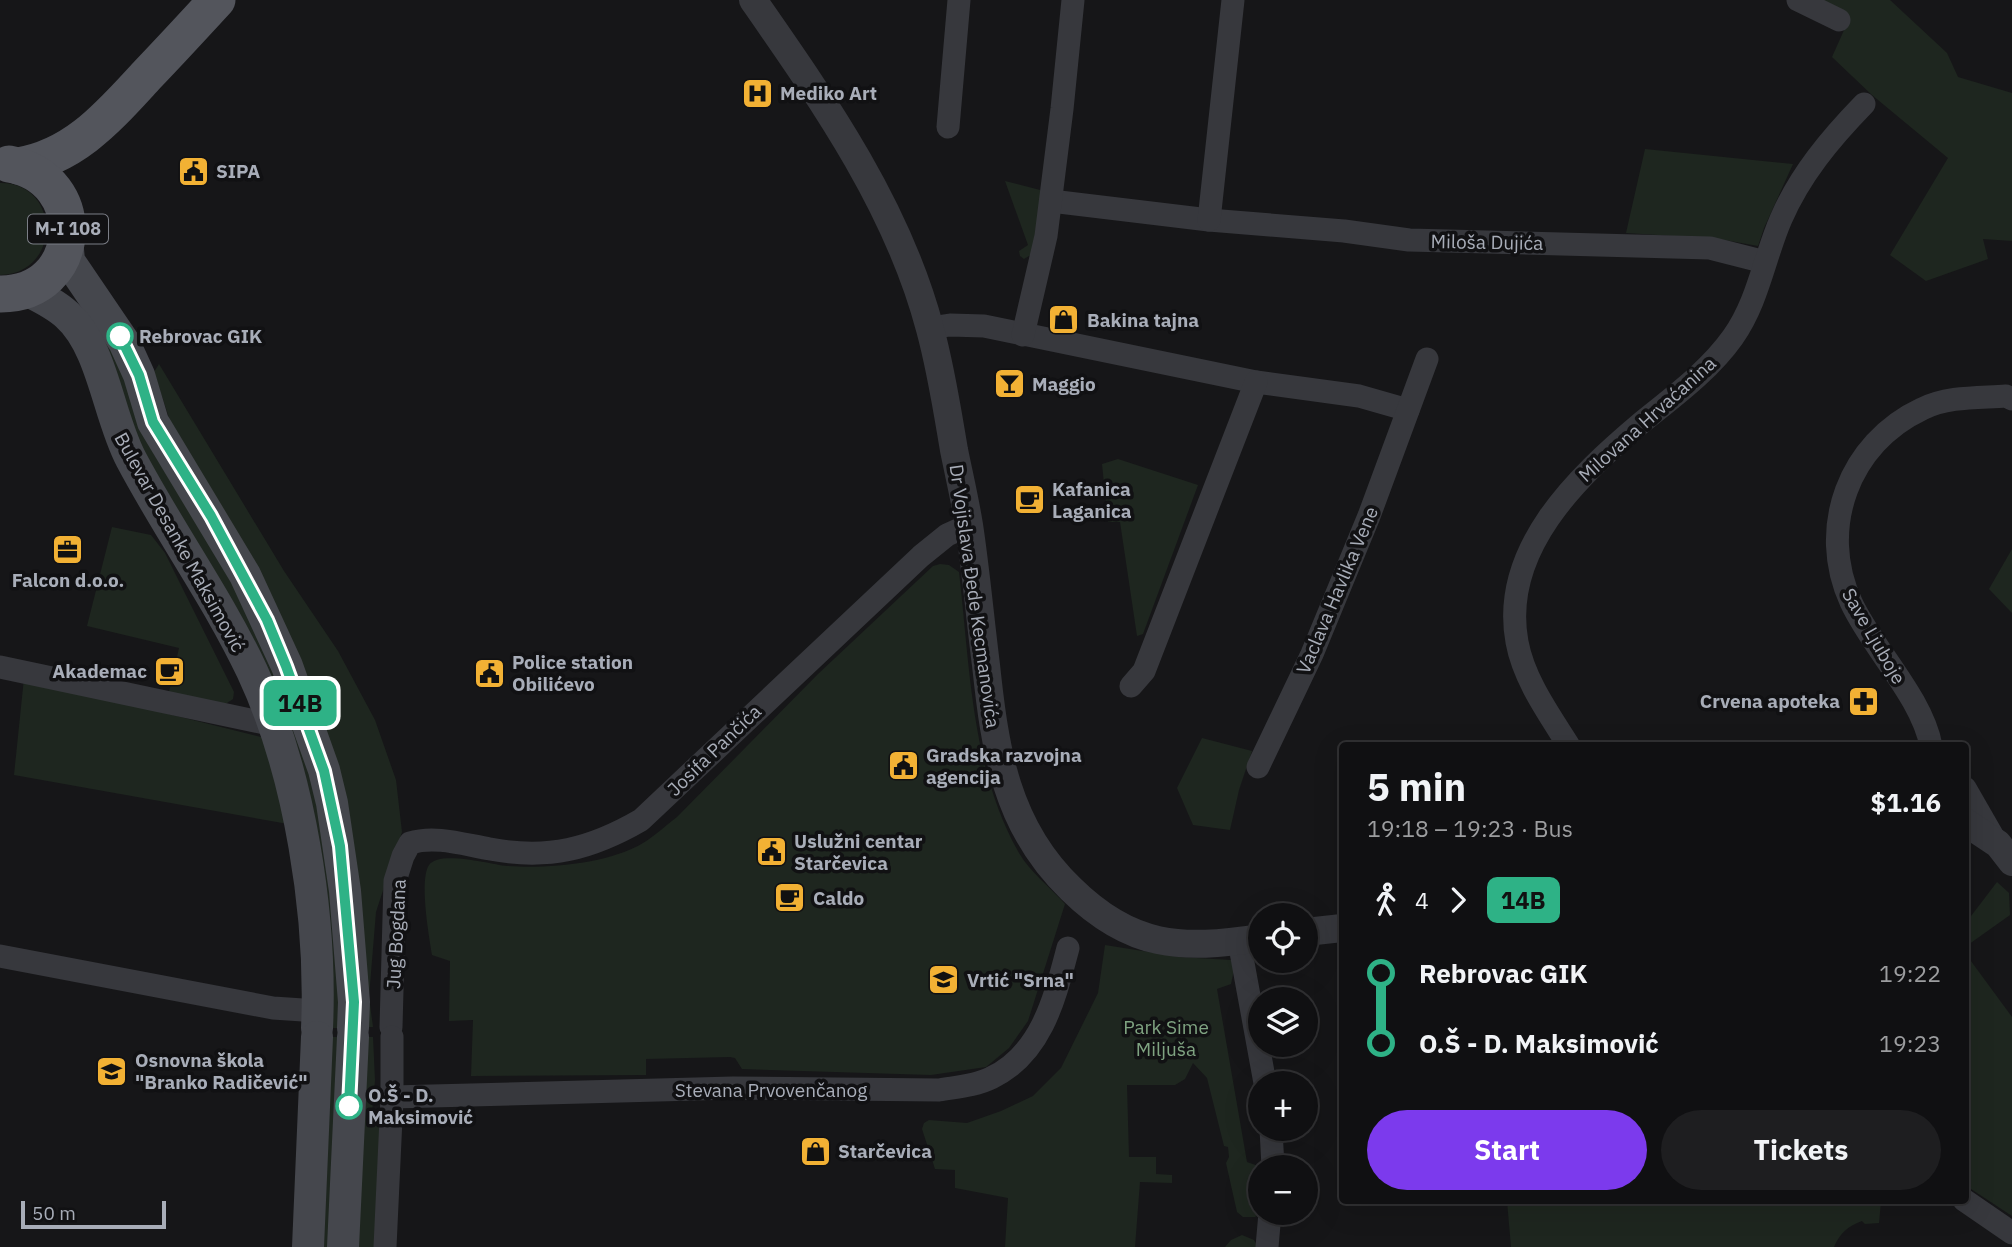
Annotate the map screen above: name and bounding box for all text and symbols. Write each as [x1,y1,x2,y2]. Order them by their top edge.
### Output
hospital icon: Mediko Art [740,76,774,110]
place label: Mediko Art [780,81,877,105]
public building icon: SIPA [176,154,210,188]
place label: SIPA [216,159,260,183]
road number: M-I 108 [28,214,108,244]
street label: Miloša Dujića [1430,229,1544,255]
shop icon: Bakina tajna [1047,303,1081,337]
place label: Bakina tajna [1087,308,1199,332]
marker: Rebrovac GIK [107,323,133,349]
place label: Rebrovac GIK [139,324,262,348]
street label: Milovana Hrvaćanina [1573,351,1721,487]
bar icon: Maggio [992,367,1026,401]
place label: Maggio [1032,372,1096,396]
street label: Bulevar Desanke Maksimović [109,428,251,656]
street label: Dr Vojislava Đede Kecmanovića [945,463,1005,729]
place label: Kafanica Laganica [1052,477,1132,523]
cafe icon: Kafanica Laganica [1012,483,1046,517]
street label: Vaclava Havlika Vene [1291,503,1383,677]
office icon: Falcon d.o.o. [51,532,85,566]
place label: Falcon d.o.o. [12,568,124,592]
street label: Save Ljuboje [1837,584,1911,688]
place label: Police station Obilićevo [512,650,633,696]
cafe icon: Akademac [153,654,187,688]
public building icon: Police station Obilićevo [472,656,506,690]
place label: Akademac [52,659,147,683]
line badge: 14B [260,680,340,726]
pharmacy icon: Crvena apoteka [1846,684,1880,718]
text: 14B [278,687,322,719]
place label: Crvena apoteka [1700,689,1840,713]
street label: Josifa Pančića [662,699,766,801]
place label: Gradska razvojna agencija [926,743,1082,789]
public building icon: Gradska razvojna agencija [886,749,920,783]
text: 5 min [1367,762,1466,811]
text: $1.16 [1871,785,1941,819]
text: 19:18 – 19:23 · Bus [1367,813,1573,843]
place label: Uslužni centar Starčevica [794,829,923,875]
public building icon: Uslužni centar Starčevica [754,835,788,869]
street label: Jug Bogdana [381,878,411,990]
cafe icon: Caldo [773,881,807,915]
icon: walk [1367,881,1405,919]
icon: forward [1439,881,1477,919]
text: 14B [1501,884,1546,916]
text: 4 [1415,885,1429,915]
place label: Caldo [813,886,864,910]
map controls [1248,903,1318,1225]
button: locate [1248,903,1318,973]
text: Rebrovac GIK [1419,956,1588,990]
text: 19:22 [1879,958,1941,988]
school or university icon: Vrtić "Srna" [927,963,961,997]
place label: Vrtić "Srna" [967,968,1074,992]
button: layers [1248,987,1318,1057]
park label: Park Sime Miljuša [1123,1015,1209,1061]
text: O.Š - D. Maksimović [1419,1026,1659,1060]
text: 19:23 [1879,1028,1941,1058]
place label: Osnovna škola "Branko Radičević" [135,1048,308,1094]
school or university icon: Osnovna škola "Branko Radičević" [95,1054,129,1088]
button: + [1248,1071,1318,1141]
street label: Stevana Prvovenčanog [675,1078,867,1102]
place label: O.Š - D. Maksimović [368,1083,473,1129]
marker: O.Š - D. Maksimović [336,1093,362,1119]
button: Start [1367,1110,1647,1190]
button: Tickets [1661,1110,1941,1190]
shop icon: Starčevica [798,1134,832,1168]
place label: Starčevica [838,1139,932,1163]
button: − [1248,1155,1318,1225]
scale bar [21,1198,166,1230]
text: 50 m [32,1201,76,1225]

